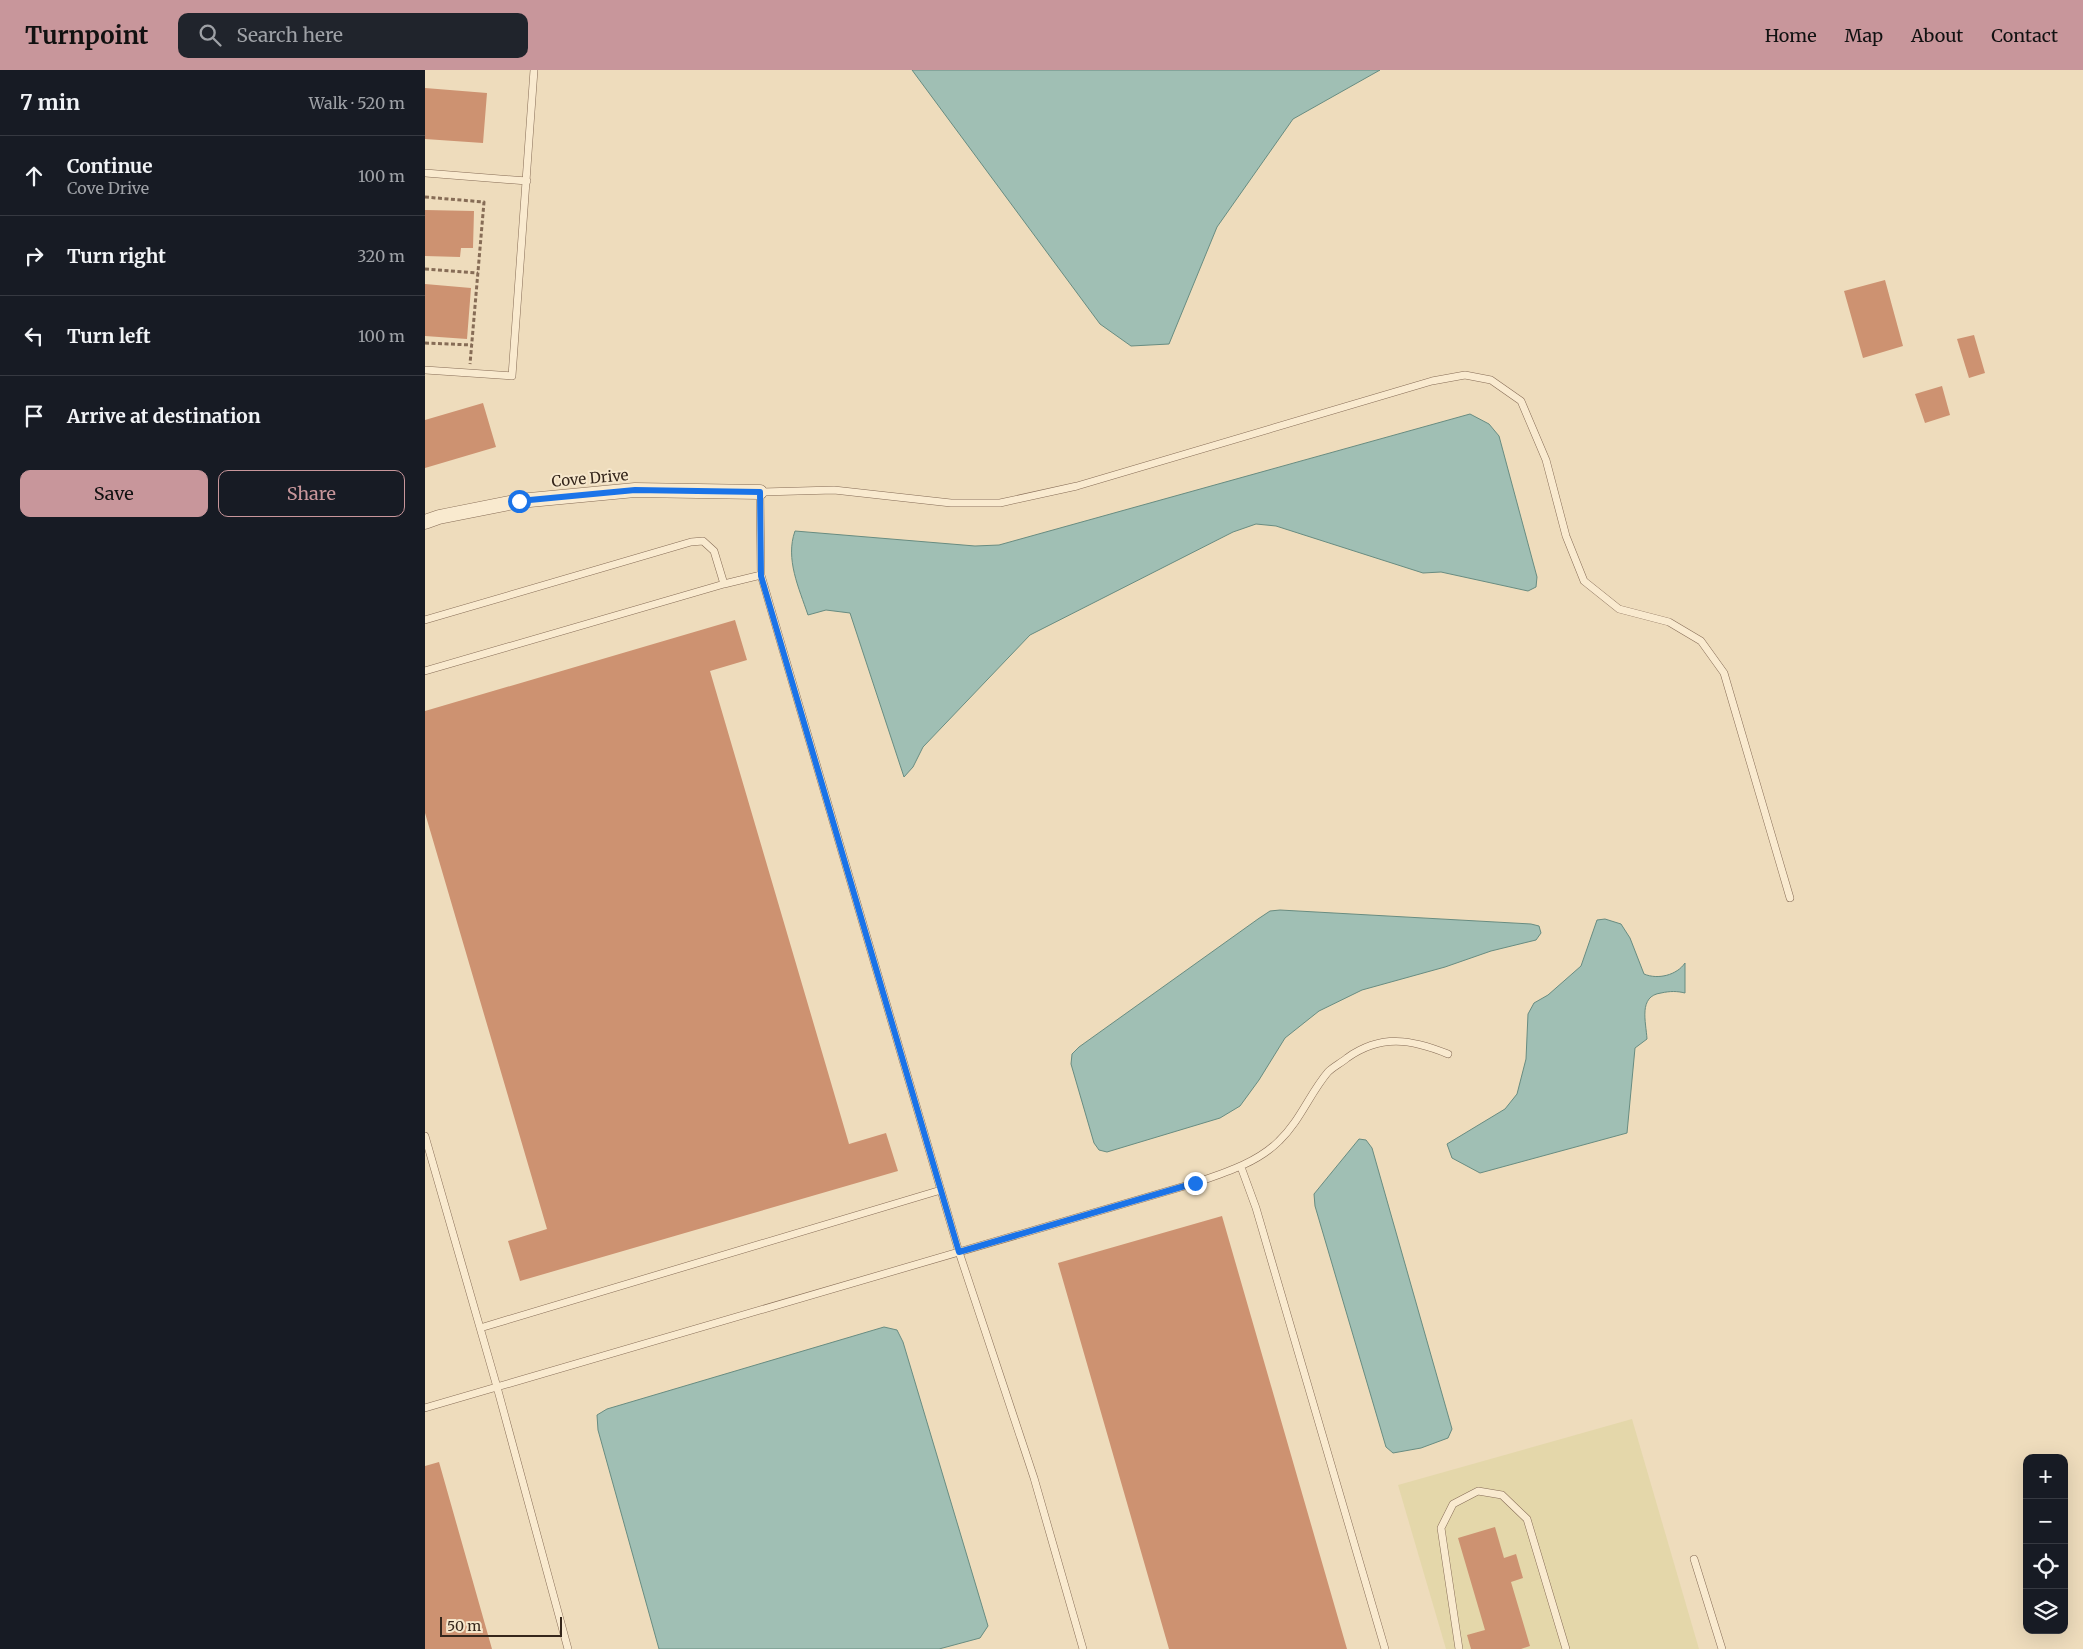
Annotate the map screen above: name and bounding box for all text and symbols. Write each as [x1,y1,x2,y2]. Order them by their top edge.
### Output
search box [178,13,528,58]
text: Turnpoint [25,20,148,51]
icon: search [196,21,224,49]
text: Search here [236,23,343,47]
text: Home [1765,24,1817,47]
text: Map [1845,24,1883,47]
text: About [1911,24,1963,47]
text: Contact [1991,24,2058,47]
text: 7 min [20,89,80,116]
text: Walk · 520 m [309,93,405,113]
text: Continue [67,154,153,178]
icon: ahead [20,162,48,190]
text: 100 m [358,166,405,186]
text: Cove Drive [67,178,149,198]
icon: right [20,242,48,270]
text: Turn right [67,244,166,268]
text: 320 m [357,246,405,266]
icon: left [20,322,48,350]
text: Turn left [67,324,151,348]
text: 100 m [358,326,405,346]
icon: arrive [20,402,48,430]
text: Arrive at destination [67,404,261,428]
street label: Cove Drive [551,465,629,491]
button: Save [20,470,208,517]
button: Share [218,470,405,517]
route start [508,490,531,513]
route end [1184,1172,1207,1195]
map controls [2023,1454,2068,1634]
button: + [2023,1454,2068,1499]
button: − [2023,1499,2068,1544]
button: locate [2023,1544,2068,1589]
button: layers [2023,1589,2068,1634]
scale bar [440,1614,563,1637]
text: 50 m [447,1617,481,1635]

